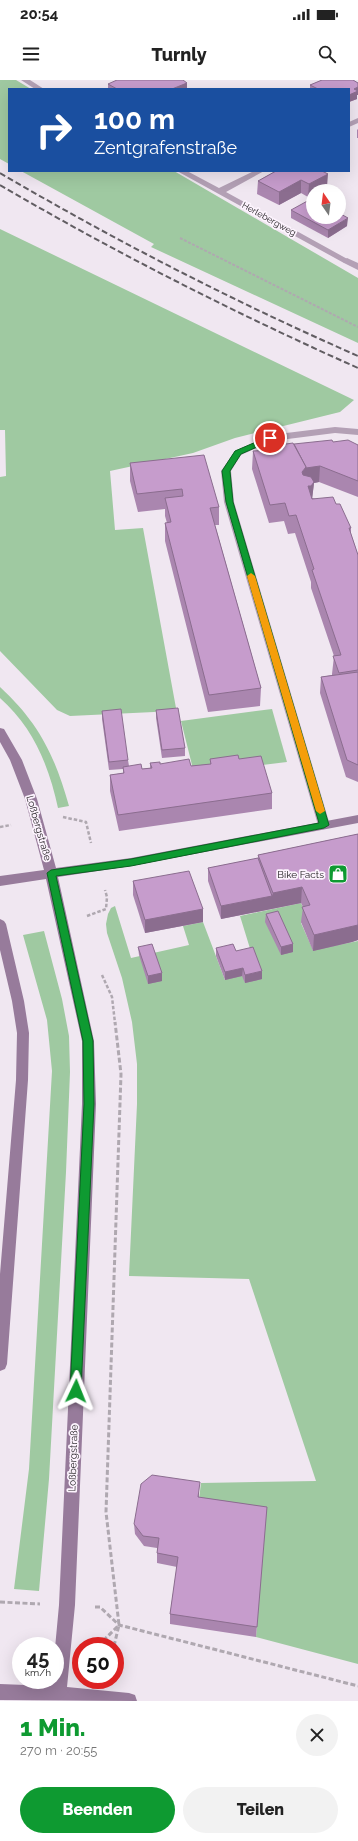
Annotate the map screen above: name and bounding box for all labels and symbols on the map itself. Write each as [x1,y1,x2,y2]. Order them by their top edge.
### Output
north arrow [306,184,346,224]
street label: Herlebergweg [240,200,298,238]
pin [253,421,287,455]
street label: Loßbergstraße [24,794,54,862]
shop icon: Bike Facts [327,863,349,885]
place label: Bike Facts [277,869,324,880]
position arrow [55,1370,97,1412]
street label: Loßbergstraße [66,1424,80,1492]
speed limit sign: 50 [72,1637,124,1689]

